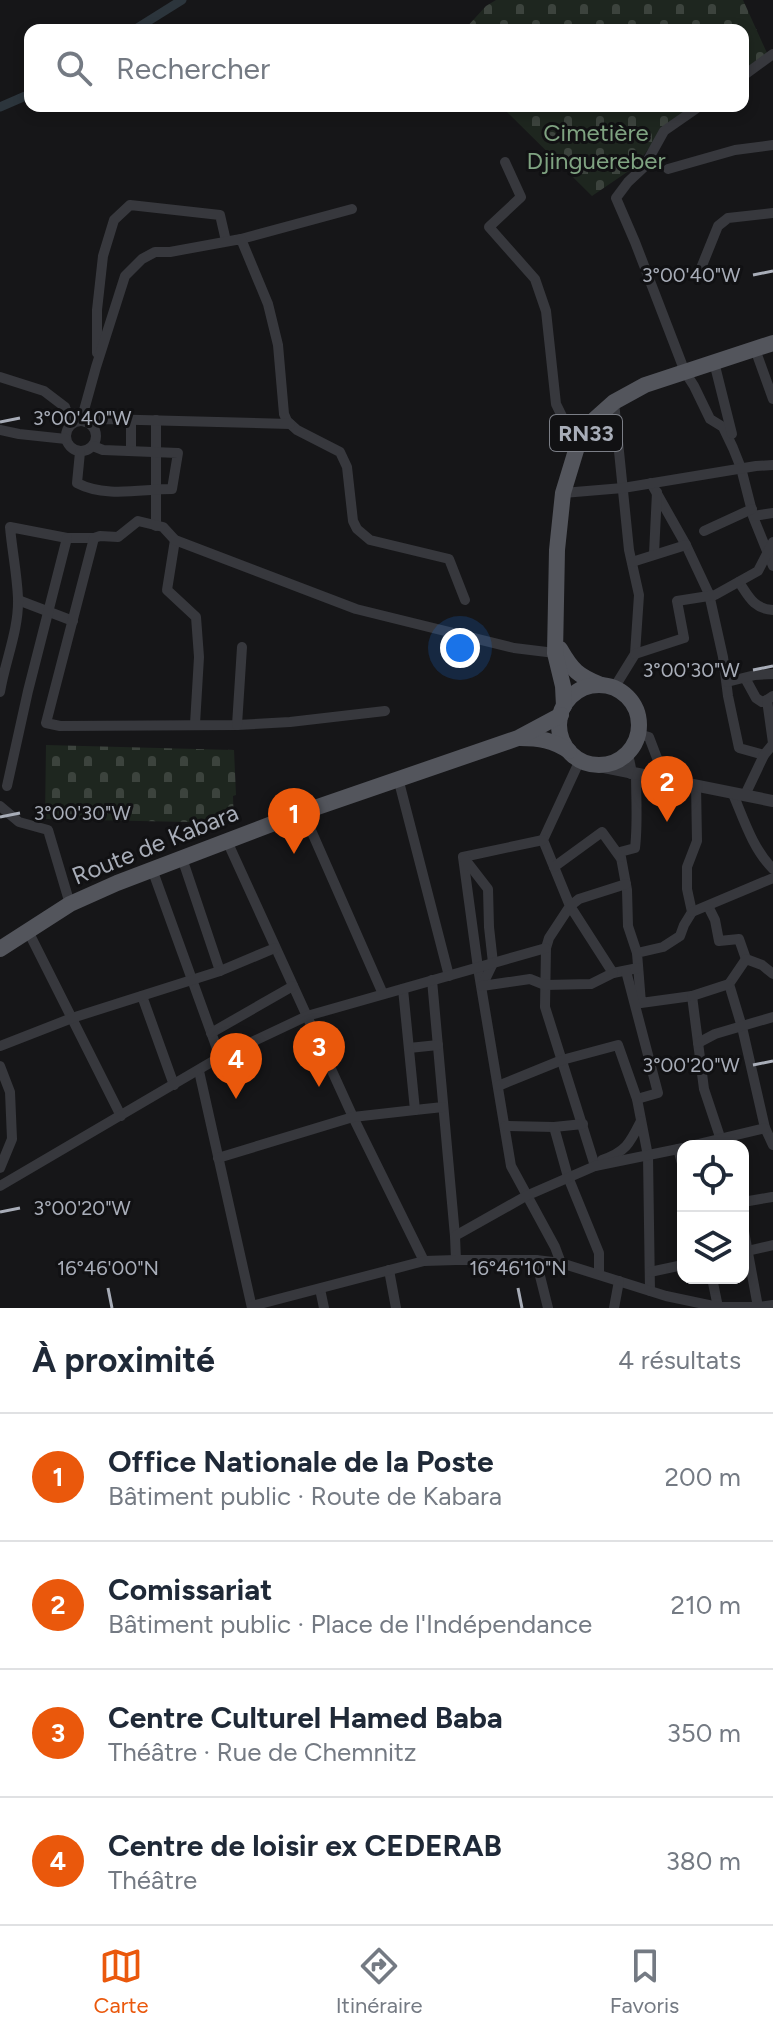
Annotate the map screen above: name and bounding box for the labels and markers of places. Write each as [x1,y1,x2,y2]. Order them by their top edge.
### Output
pin: 2 [641,756,693,822]
pin: 1 [268,788,320,854]
pin: 3 [293,1021,345,1087]
pin: 4 [210,1033,262,1099]

